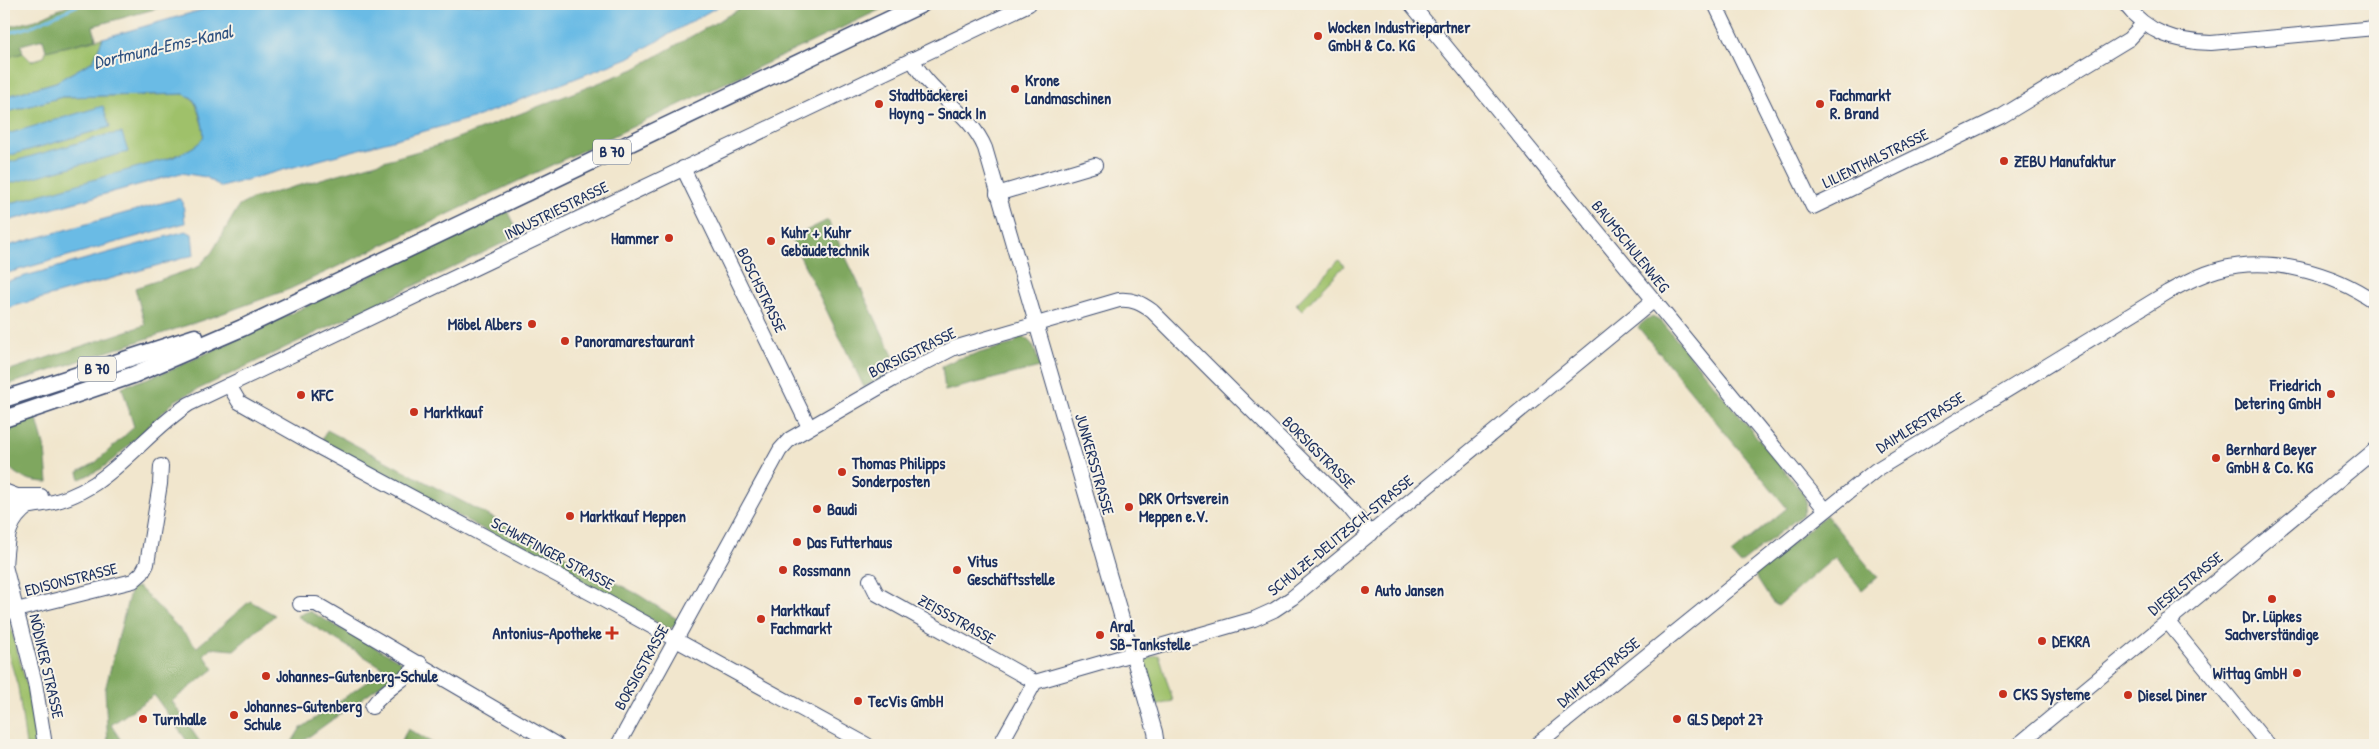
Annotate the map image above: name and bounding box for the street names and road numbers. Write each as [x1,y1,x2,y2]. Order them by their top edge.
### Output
street label: LILIENTHALSTRASSE [1818,123,1932,193]
road number: B 70 [593,140,631,164]
street label: INDUSTRIESTRASSE [500,175,612,245]
street label: BAUMSCHULENWEG [1587,195,1675,297]
street label: BOSCHSTRASSE [732,244,792,336]
street label: BORSIGSTRASSE [865,321,959,383]
road number: B 70 [78,356,116,382]
street label: DAIMLERSTRASSE [1871,386,1969,458]
street label: JUNKERSSTRASSE [1070,411,1120,517]
street label: BORSIGSTRASSE [1278,411,1360,493]
street label: SCHULZE-DELITZSCH-STRASSE [1262,469,1418,601]
street label: SCHWEFINGER STRASSE [488,511,618,595]
street label: DIESELSTRASSE [2143,546,2227,620]
street label: EDISONSTRASSE [22,557,120,601]
street label: ZEISSSTRASSE [914,589,1000,649]
street label: NÖDIKER STRASSE [24,611,70,721]
street label: BORSIGSTRASSE [608,620,674,714]
street label: DAIMLERSTRASSE [1552,632,1644,712]

